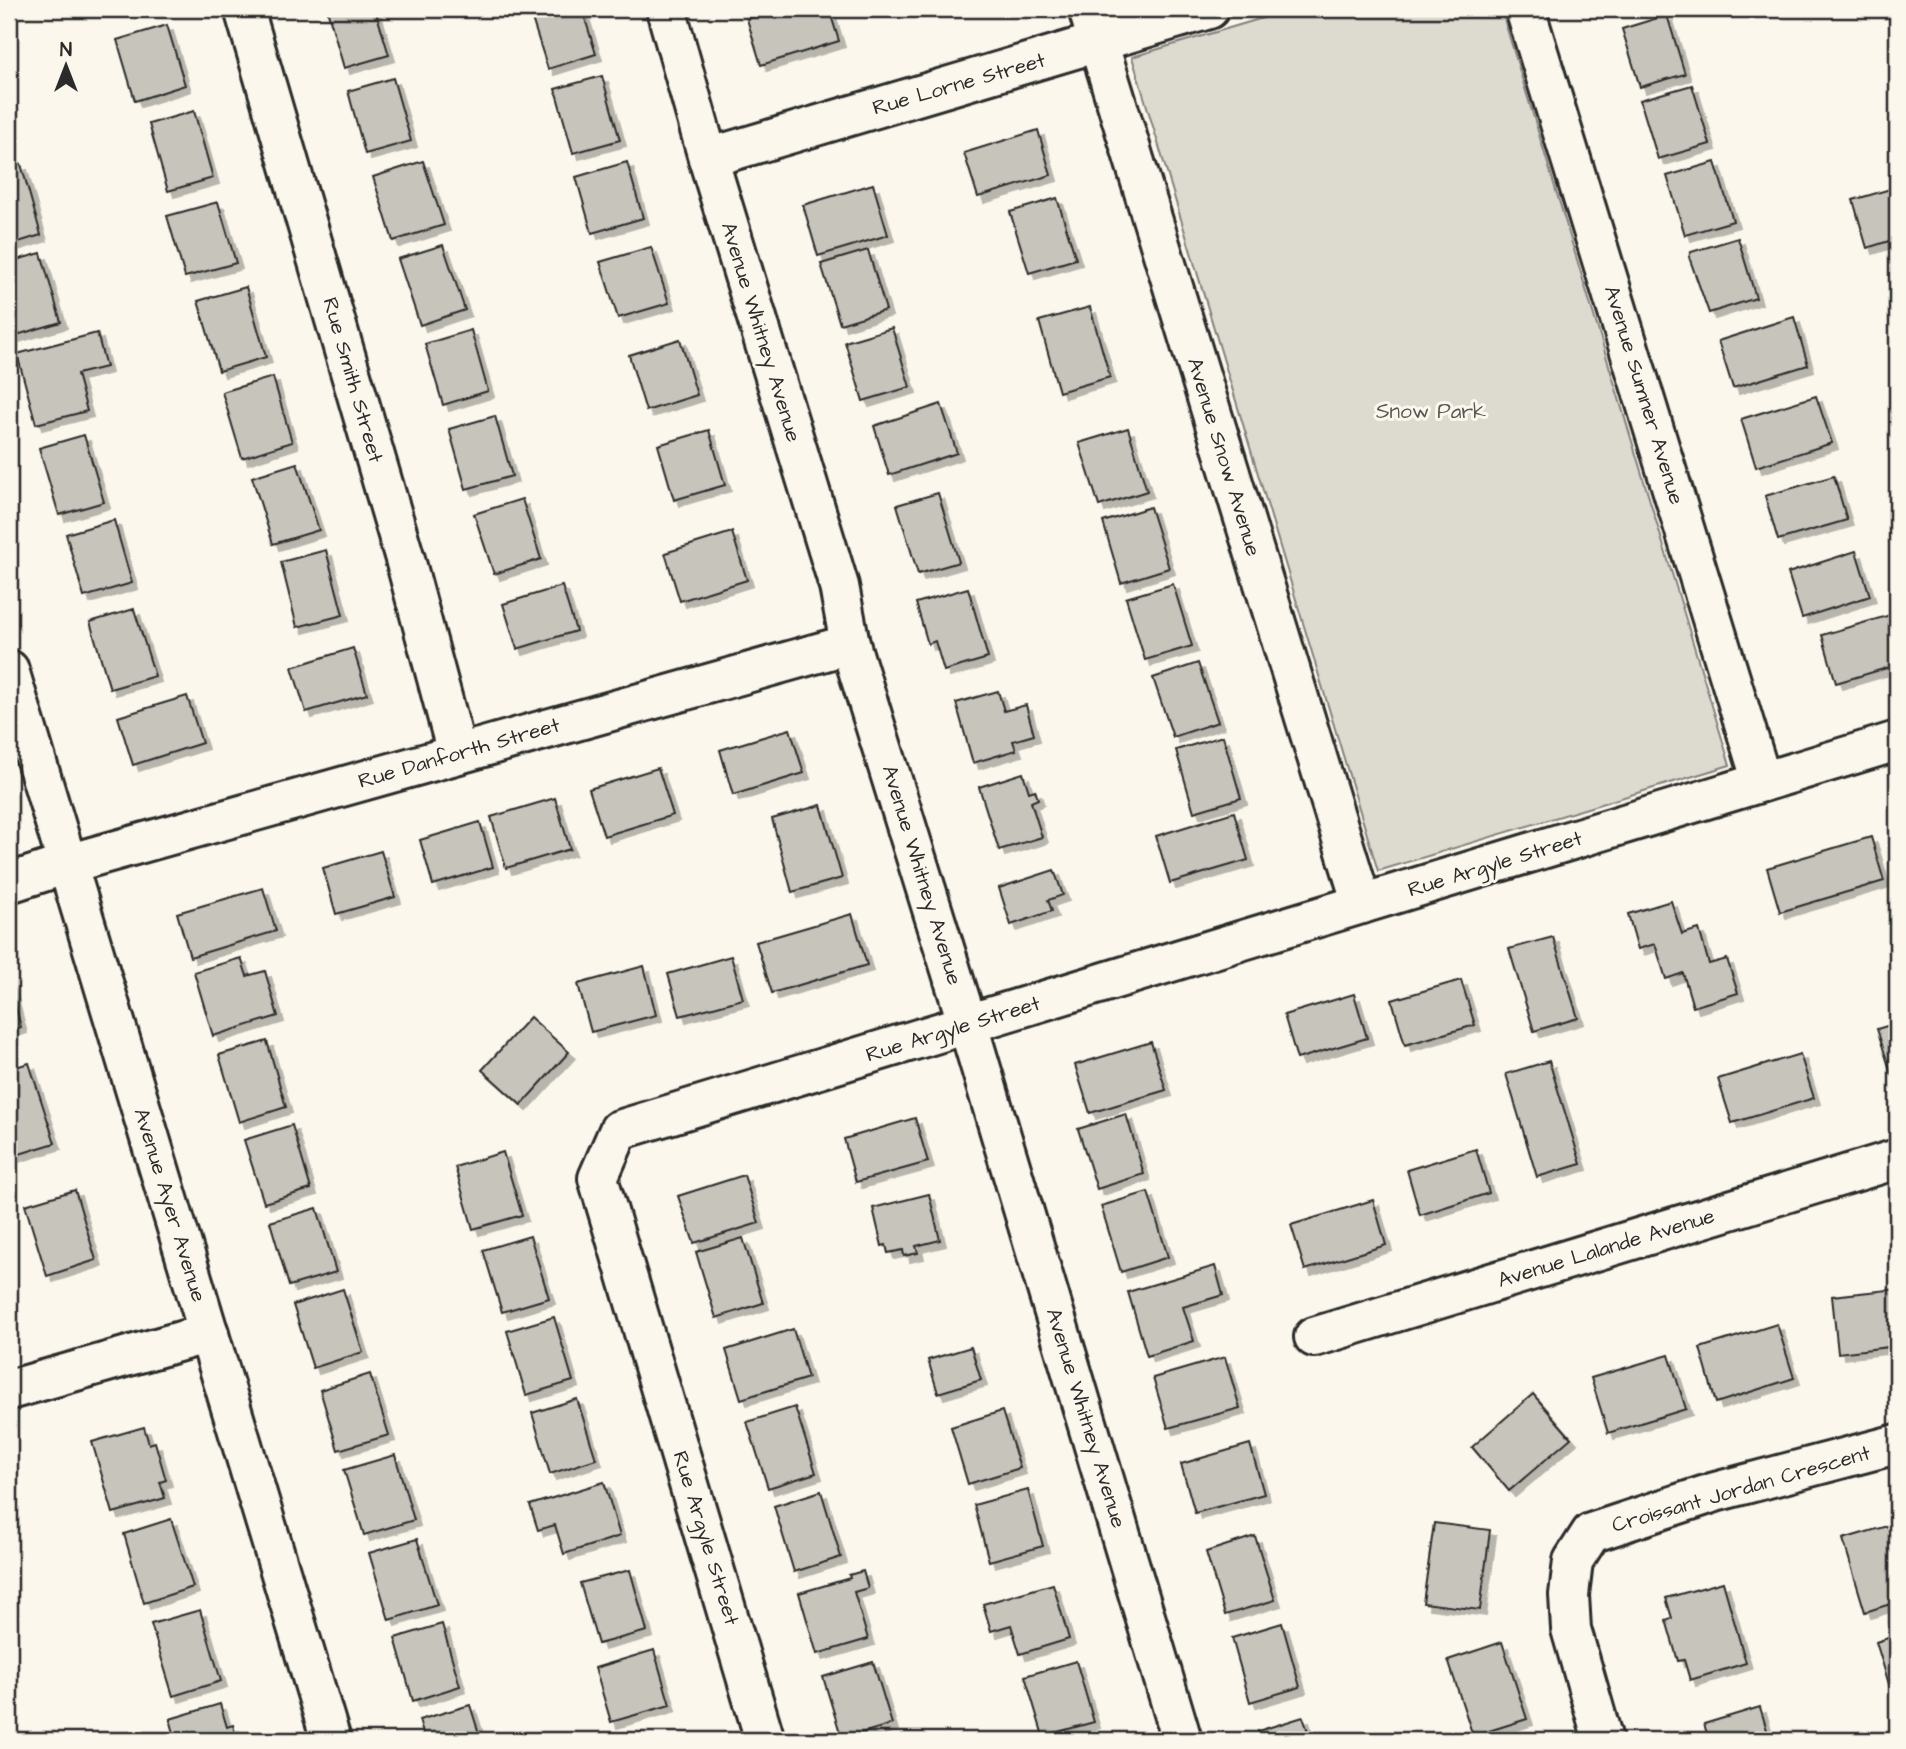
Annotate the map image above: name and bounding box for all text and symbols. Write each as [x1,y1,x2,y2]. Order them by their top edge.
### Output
north arrow [32,32,102,102]
text: N [60,37,72,64]
street label: Rue Lorne Street [869,45,1049,123]
street label: Avenue Whitney Avenue [712,219,808,446]
street label: Avenue Sumner Avenue [1597,282,1691,508]
street label: Rue Smith Street [316,294,391,466]
street label: Avenue Snow Avenue [1180,354,1268,560]
park label: Snow Park [1376,397,1486,426]
street label: Rue Danforth Street [355,710,564,796]
street label: Avenue Whitney Avenue [873,762,969,989]
street label: Rue Argyle Street [1404,824,1587,906]
street label: Rue Argyle Street [862,989,1045,1071]
street label: Avenue Ayer Avenue [125,1105,213,1306]
street label: Avenue Lalande Avenue [1494,1201,1718,1295]
street label: Avenue Whitney Avenue [1037,1305,1133,1532]
street label: Croissant Jordan Crescent [1608,1438,1874,1540]
street label: Rue Argyle Street [664,1447,746,1630]

